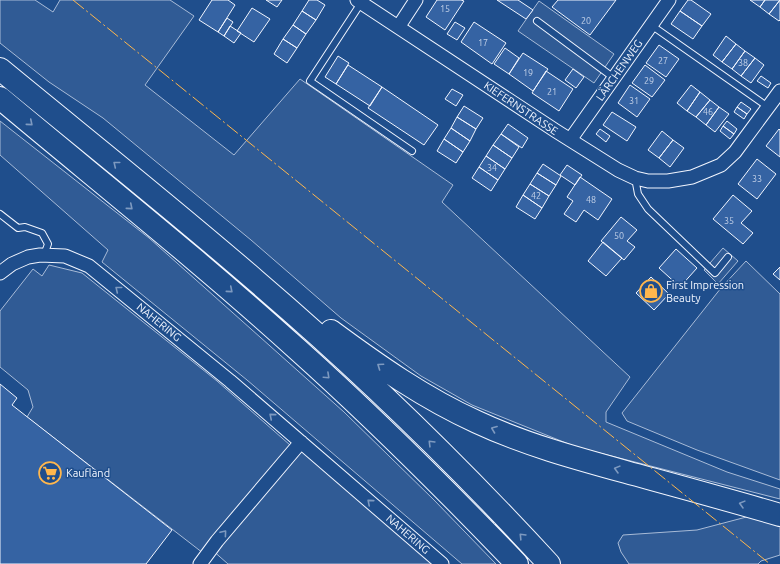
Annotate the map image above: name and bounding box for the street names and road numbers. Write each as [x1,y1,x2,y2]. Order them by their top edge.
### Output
street label: LÄRCHENWEG [594,37,644,103]
street label: KIEFERNSTRASSE [482,79,560,137]
street label: NAHERING [134,300,184,344]
street label: NAHERING [384,512,432,556]

